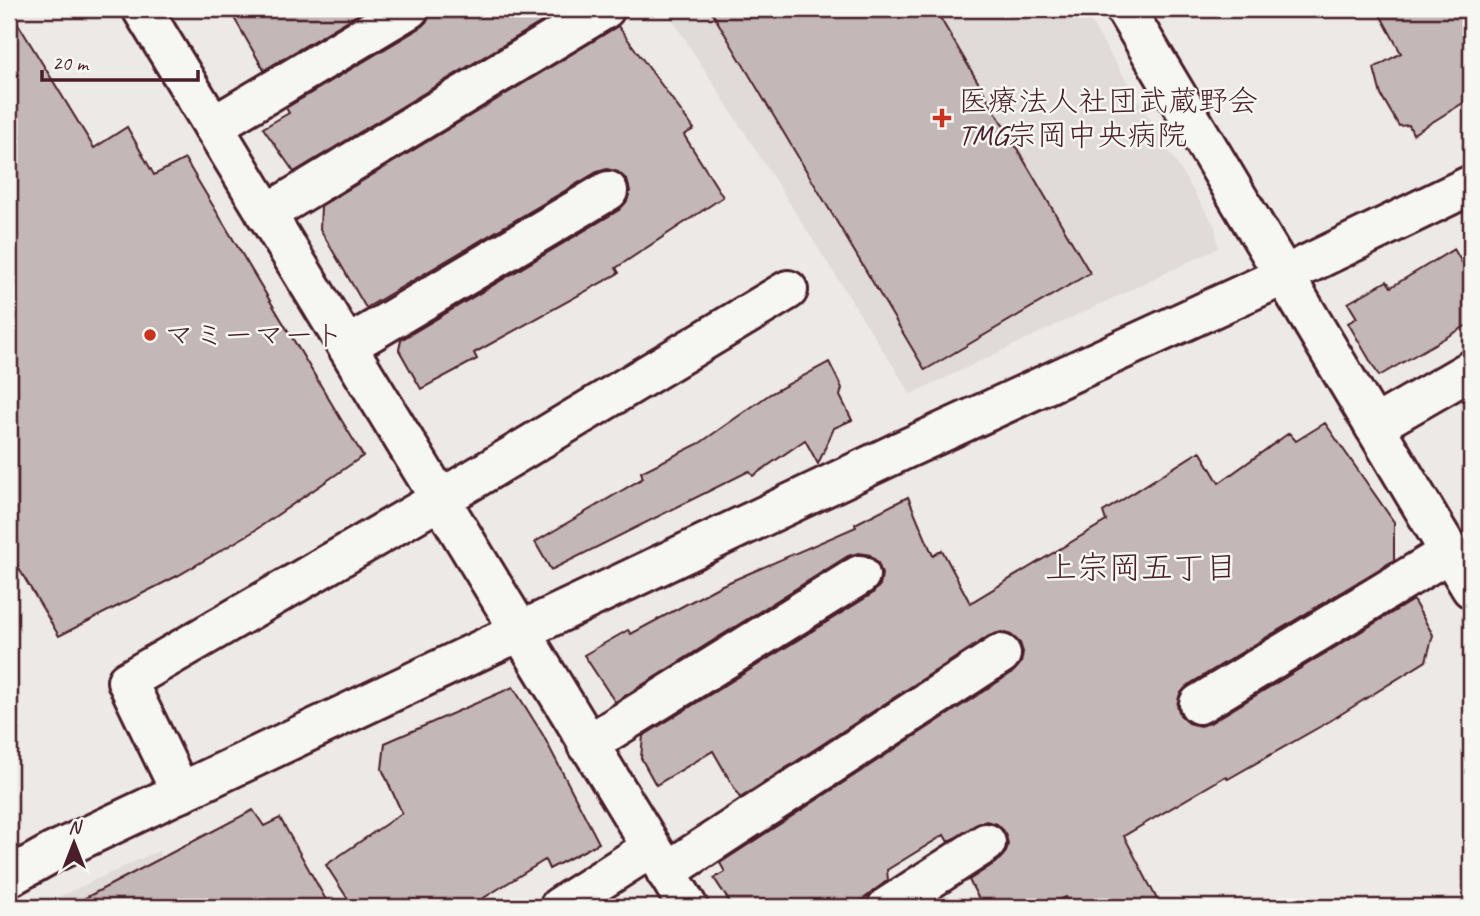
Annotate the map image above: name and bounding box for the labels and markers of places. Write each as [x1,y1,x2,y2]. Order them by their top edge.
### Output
place label: 医療法人社団武蔵野会 TMG宗岡中央病院 [958,82,1258,154]
marker: 医療法人社団武蔵野会 TMG宗岡中央病院 [932,108,952,128]
place label: マミーマート [164,316,344,354]
marker: マミーマート [142,327,158,343]

